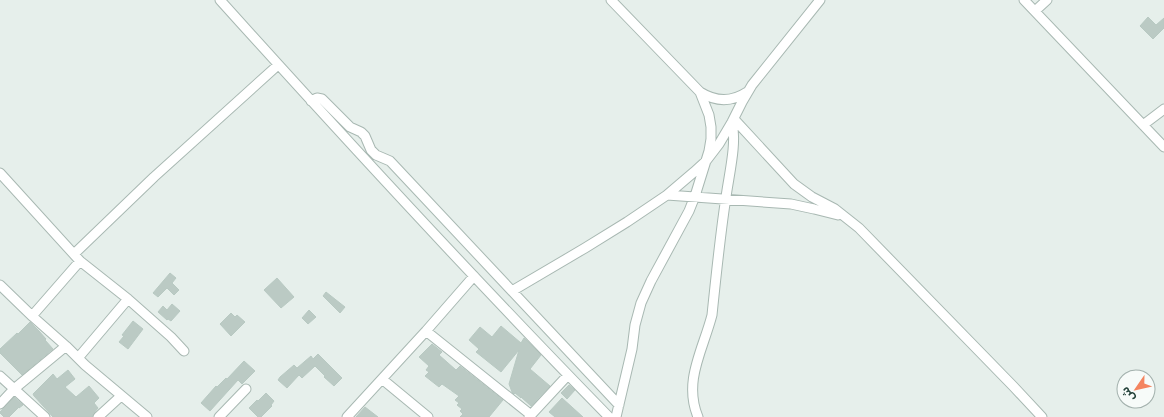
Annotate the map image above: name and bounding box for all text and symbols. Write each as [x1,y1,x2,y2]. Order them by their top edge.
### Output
north arrow [1116,369,1156,409]
text: ش [1117,384,1138,405]

